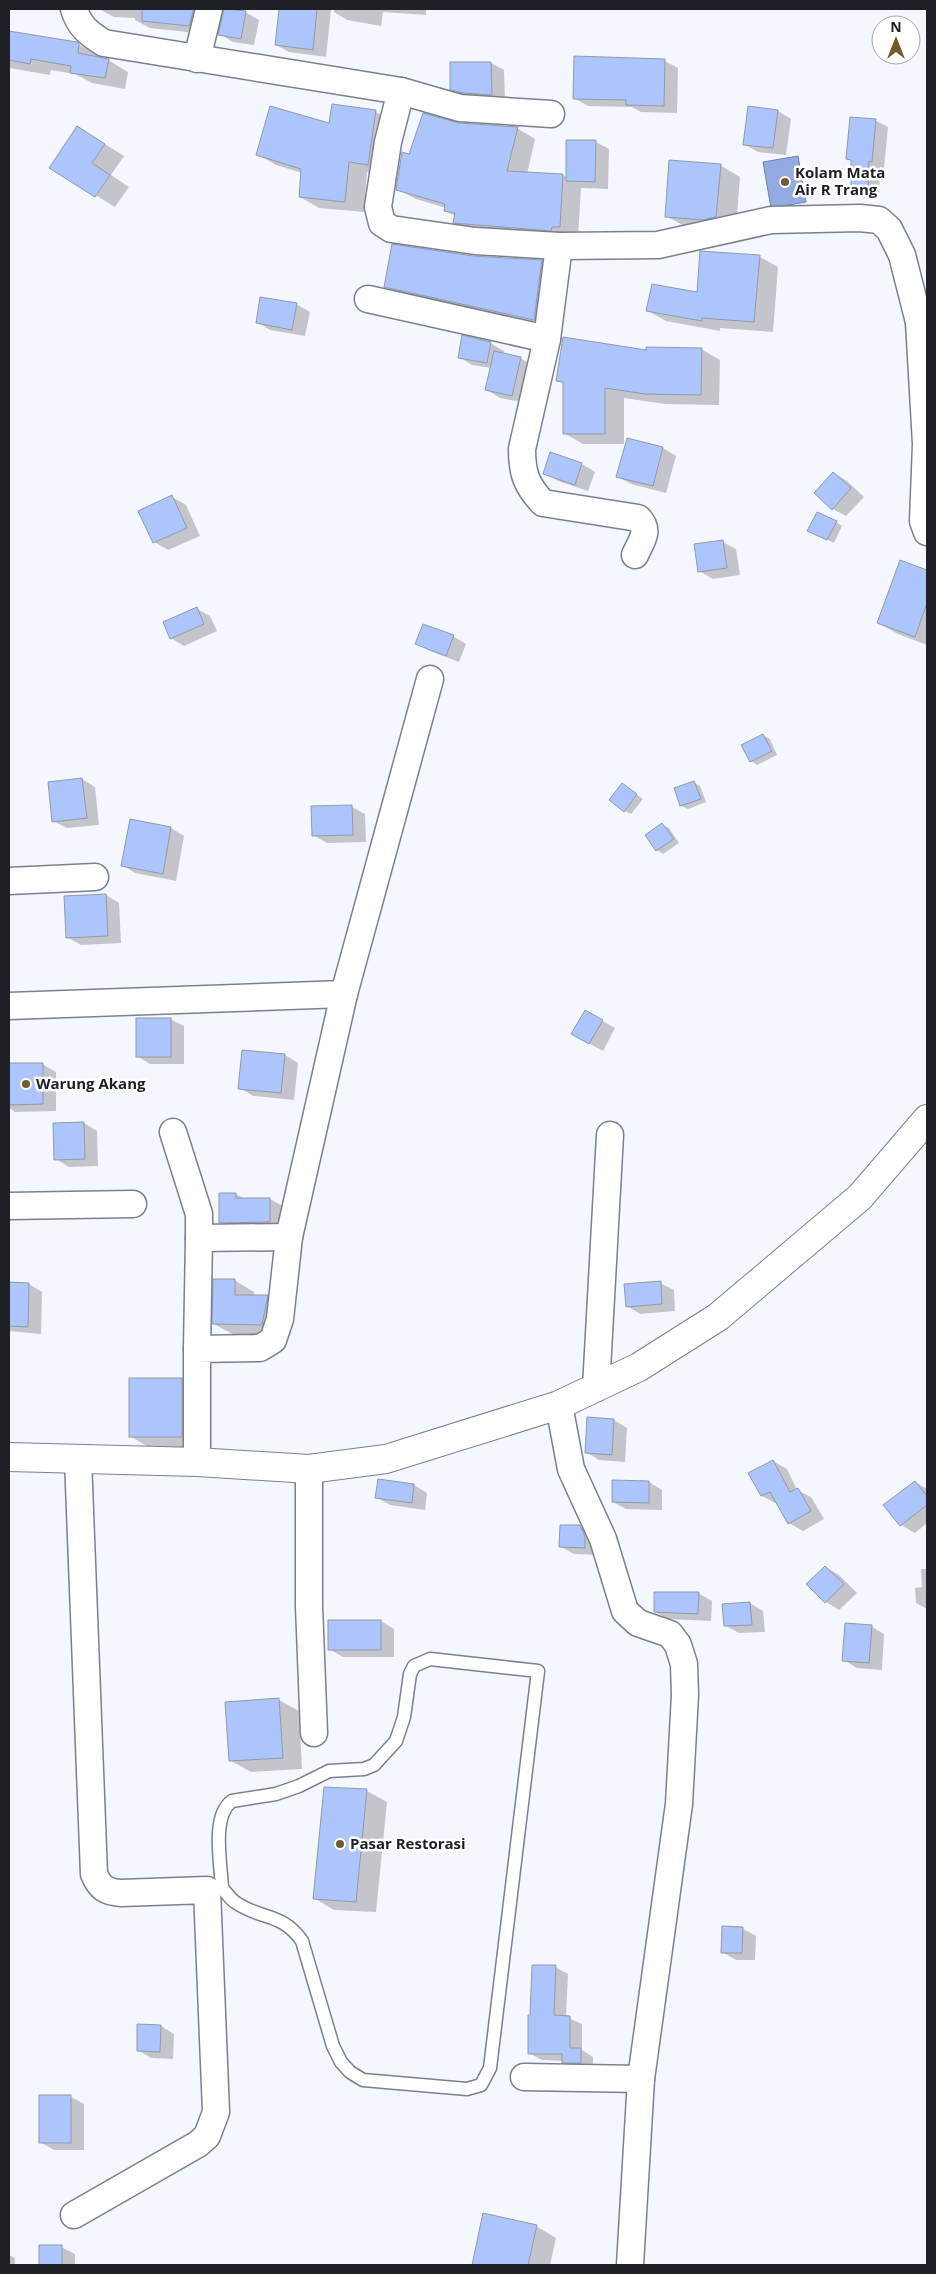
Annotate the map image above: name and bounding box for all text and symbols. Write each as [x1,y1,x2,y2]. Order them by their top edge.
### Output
north arrow [871,15,921,65]
text: N [890,17,902,36]
place label: Kolam Mata Air R Trang [795,162,885,199]
marker: Kolam Mata Air R Trang [779,176,791,188]
place label: Warung Akang [36,1073,146,1093]
marker: Warung Akang [20,1078,32,1090]
place label: Pasar Restorasi [350,1833,466,1853]
marker: Pasar Restorasi [334,1838,346,1850]

